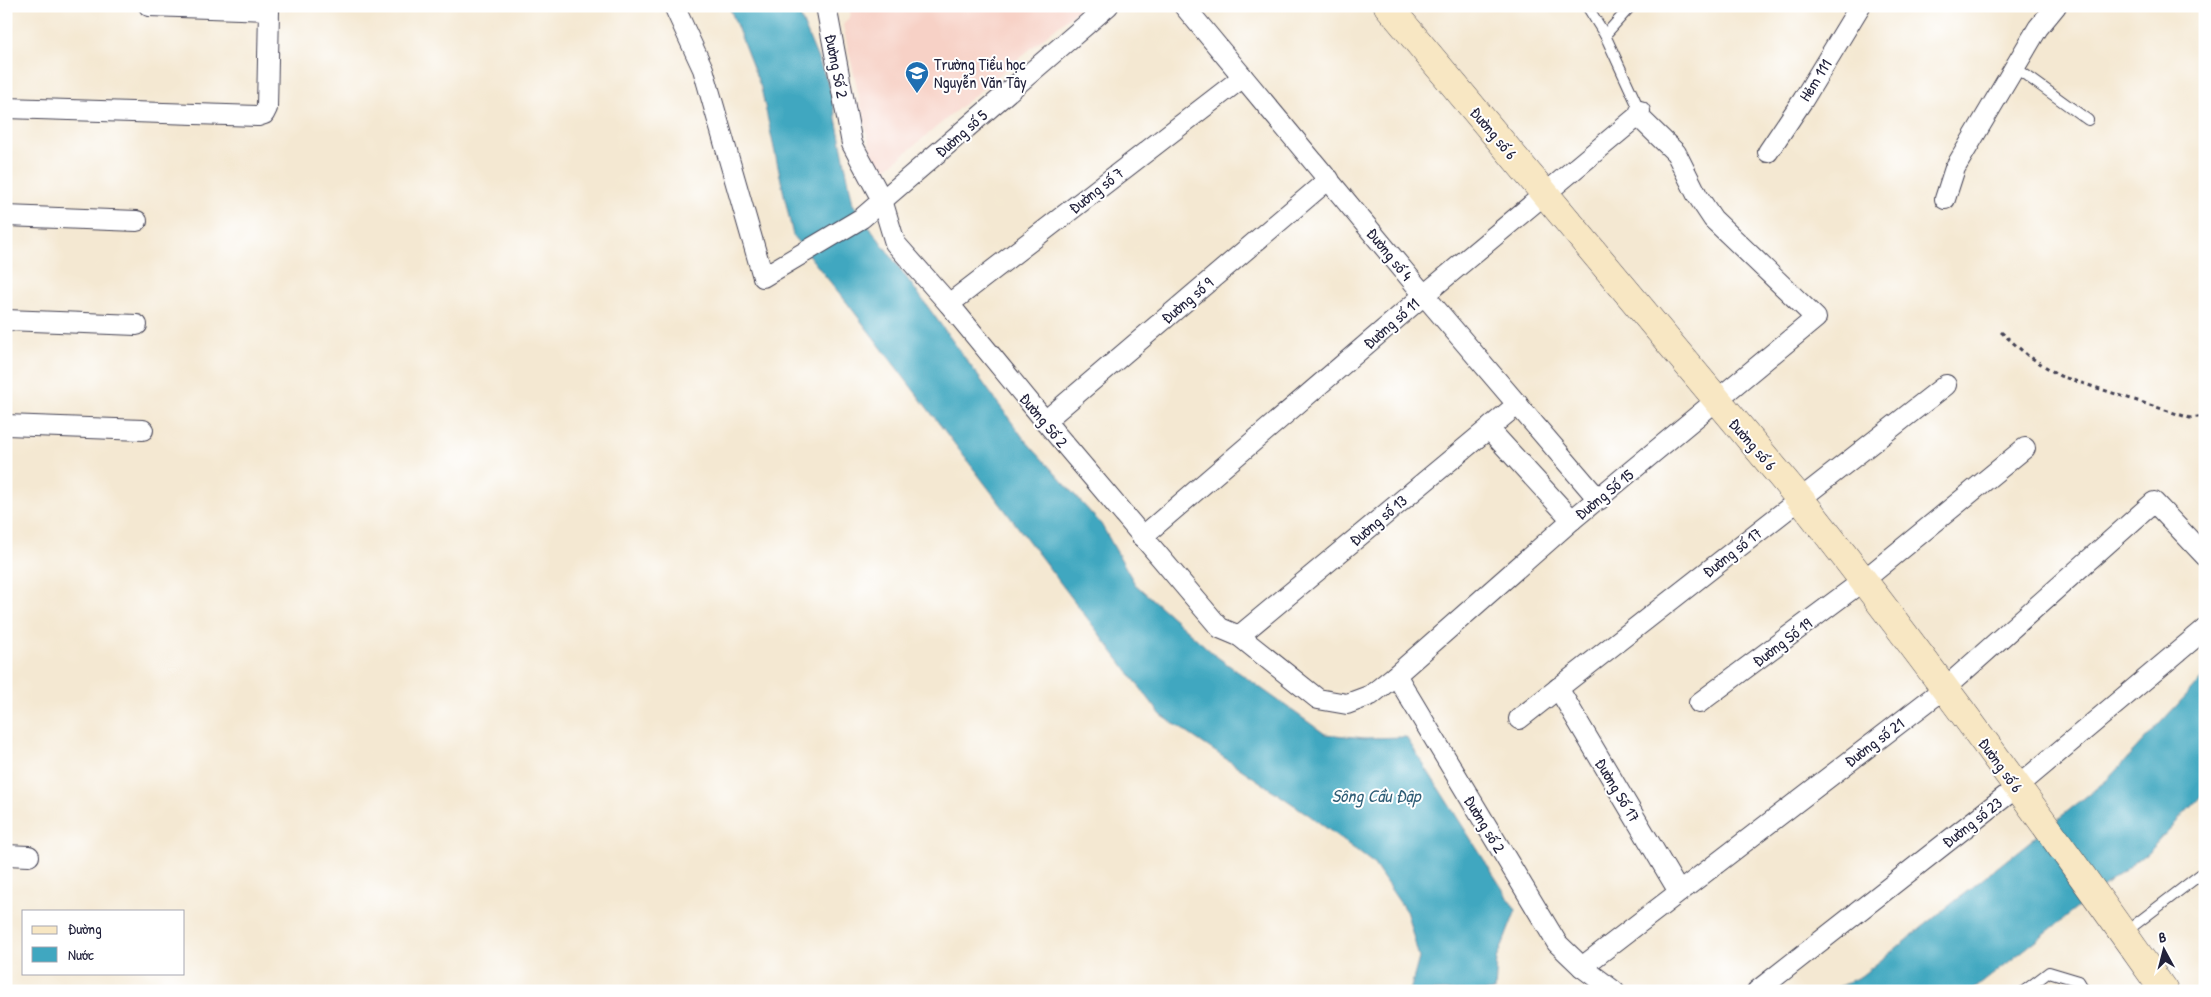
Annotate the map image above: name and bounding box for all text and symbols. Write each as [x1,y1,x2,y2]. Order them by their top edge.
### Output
street label: Đường Số 2 [820,32,854,100]
place label: Trường Tiểu học Nguyễn Văn Tây [934,53,1027,93]
street label: Hẻm 111 [1794,55,1837,105]
school or university icon: Trường Tiểu học Nguyễn Văn Tây [904,60,930,94]
street label: Đường số 6 [1466,102,1522,164]
street label: Đường số 5 [930,104,992,162]
street label: Đường số 7 [1064,162,1128,218]
street label: Đường số 4 [1362,223,1418,285]
street label: Đường số 9 [1156,272,1218,328]
street label: Đường số 11 [1358,292,1424,353]
street label: Đường Số 2 [1015,388,1074,452]
street label: Đường số 6 [1724,413,1782,475]
street label: Đường Số 15 [1570,463,1638,524]
street label: Đường số 13 [1345,489,1411,551]
street label: Đường số 17 [1698,522,1766,582]
street label: Đường Số 19 [1748,612,1816,672]
street label: Đường số 21 [1840,712,1908,772]
street label: Đường số 6 [1974,733,2028,797]
street label: Đường Số 17 [1590,754,1646,826]
water label: Sông Cầu Đập [1332,783,1422,808]
street label: Đường số 2 [1459,791,1511,857]
street label: Đường số 23 [1937,792,2007,852]
legend [22,910,185,974]
text: Đường [68,918,102,939]
north arrow [2138,924,2188,974]
text: B [2158,927,2167,946]
text: Nước [68,944,94,965]

